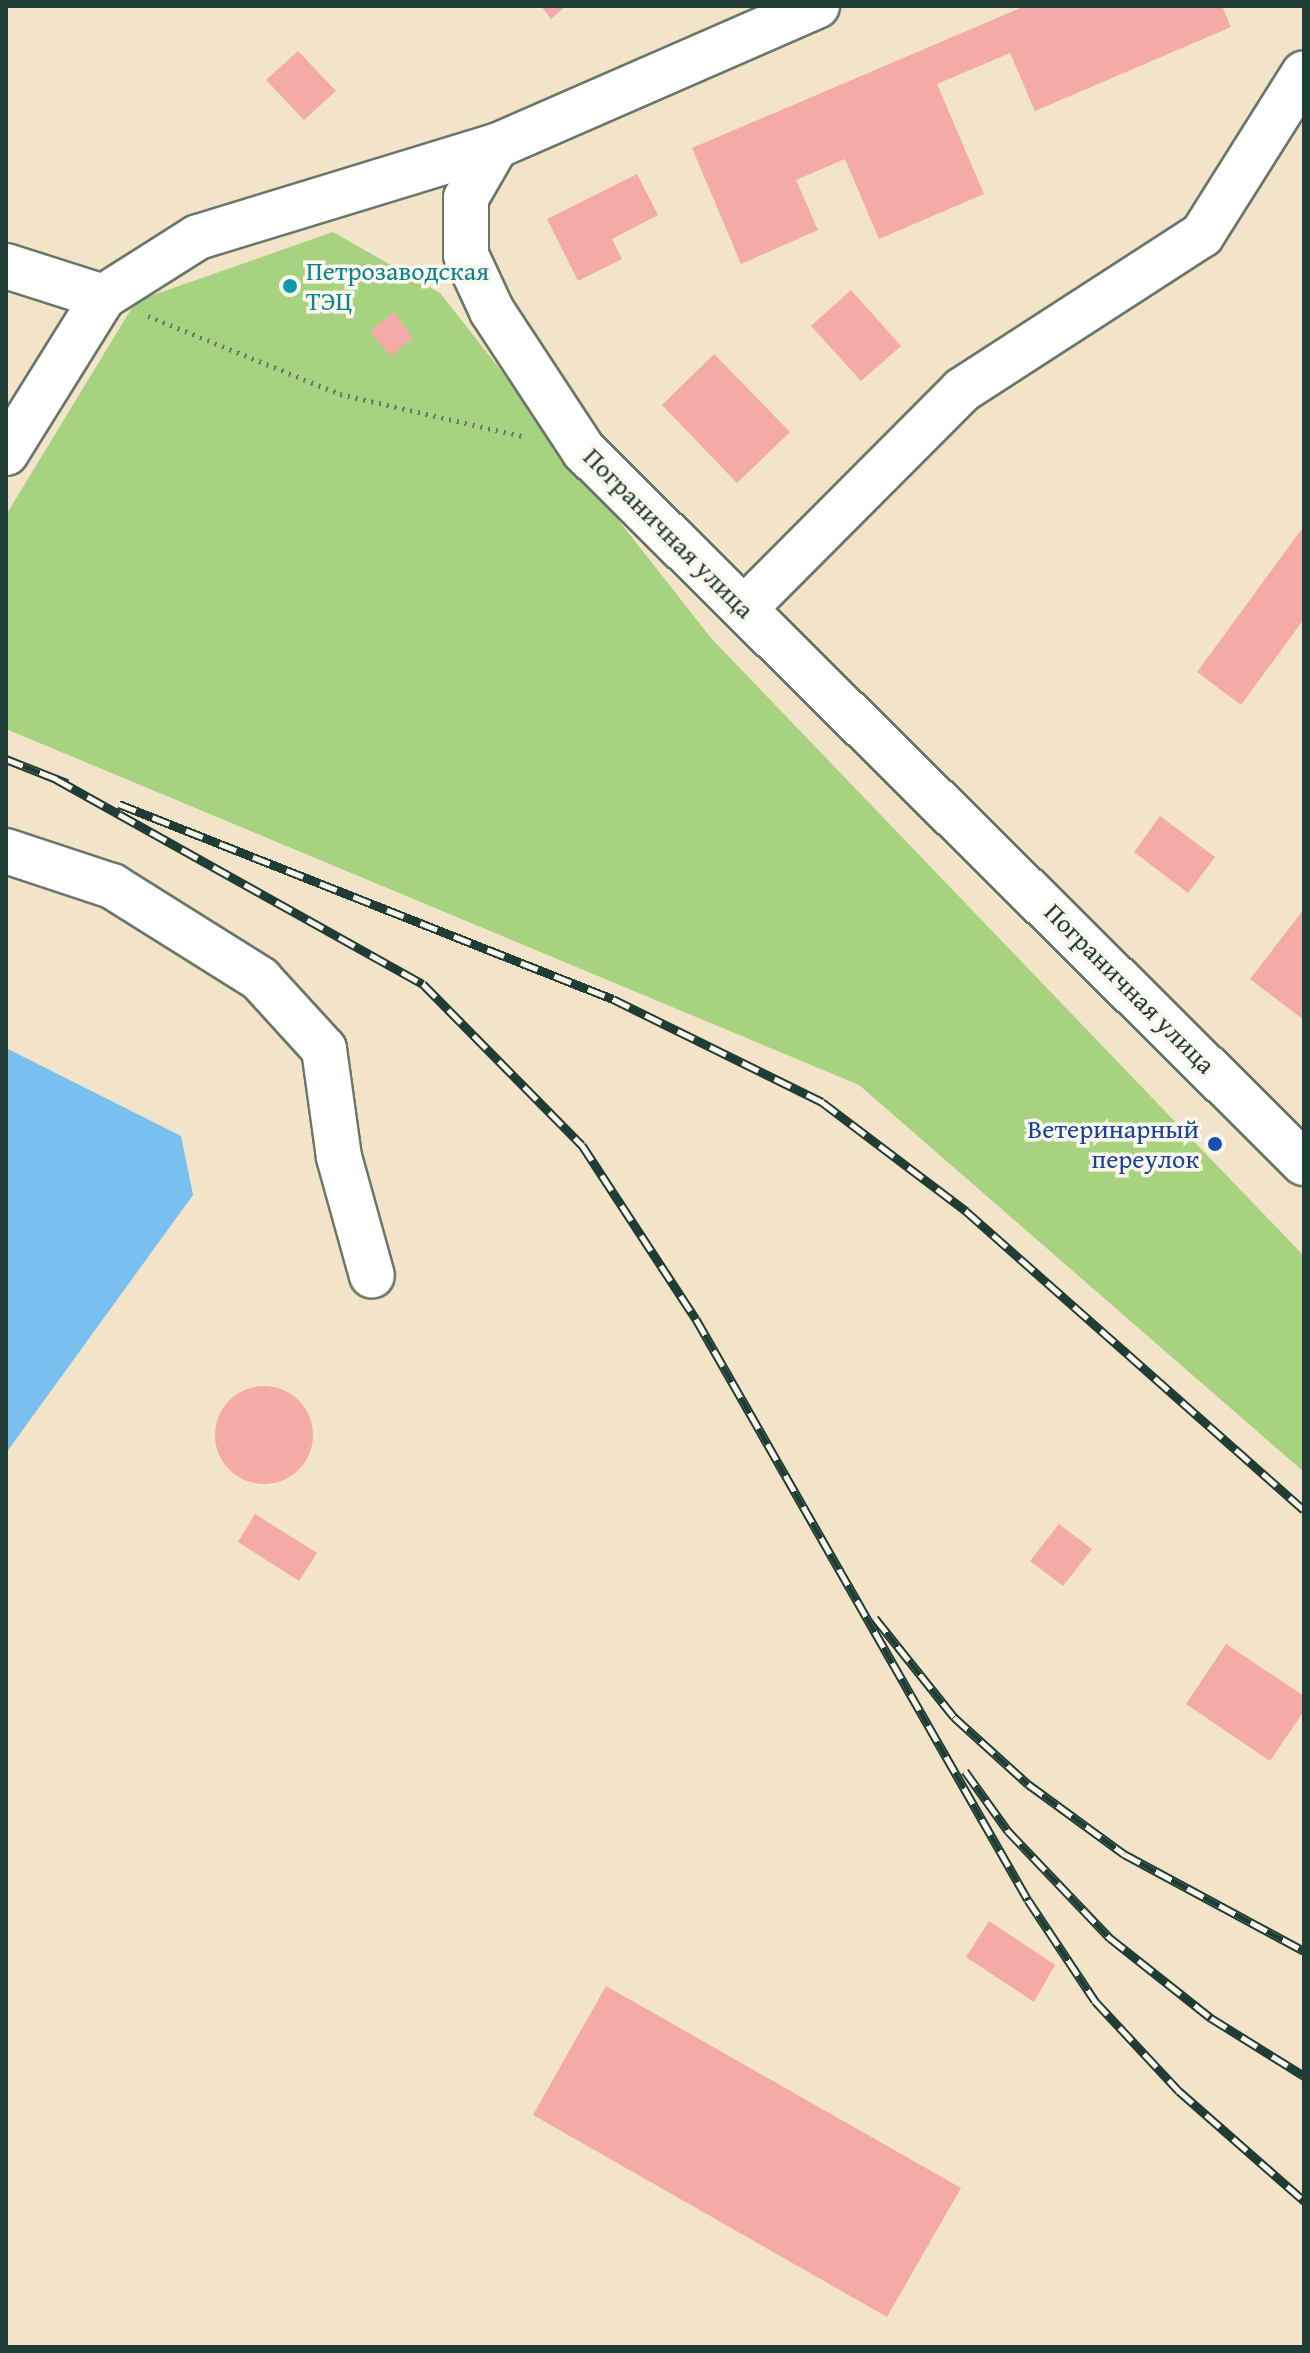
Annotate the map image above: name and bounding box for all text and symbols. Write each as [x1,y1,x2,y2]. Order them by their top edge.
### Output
place label: Петрозаводская ТЭЦ [306,255,489,316]
marker: Петрозаводская ТЭЦ [281,277,299,295]
street label: Пограничная улица [577,441,761,625]
street label: Пограничная улица [1038,896,1222,1080]
place label: Ветеринарный переулок [1028,1113,1199,1174]
marker: Ветеринарный переулок [1206,1135,1224,1153]

